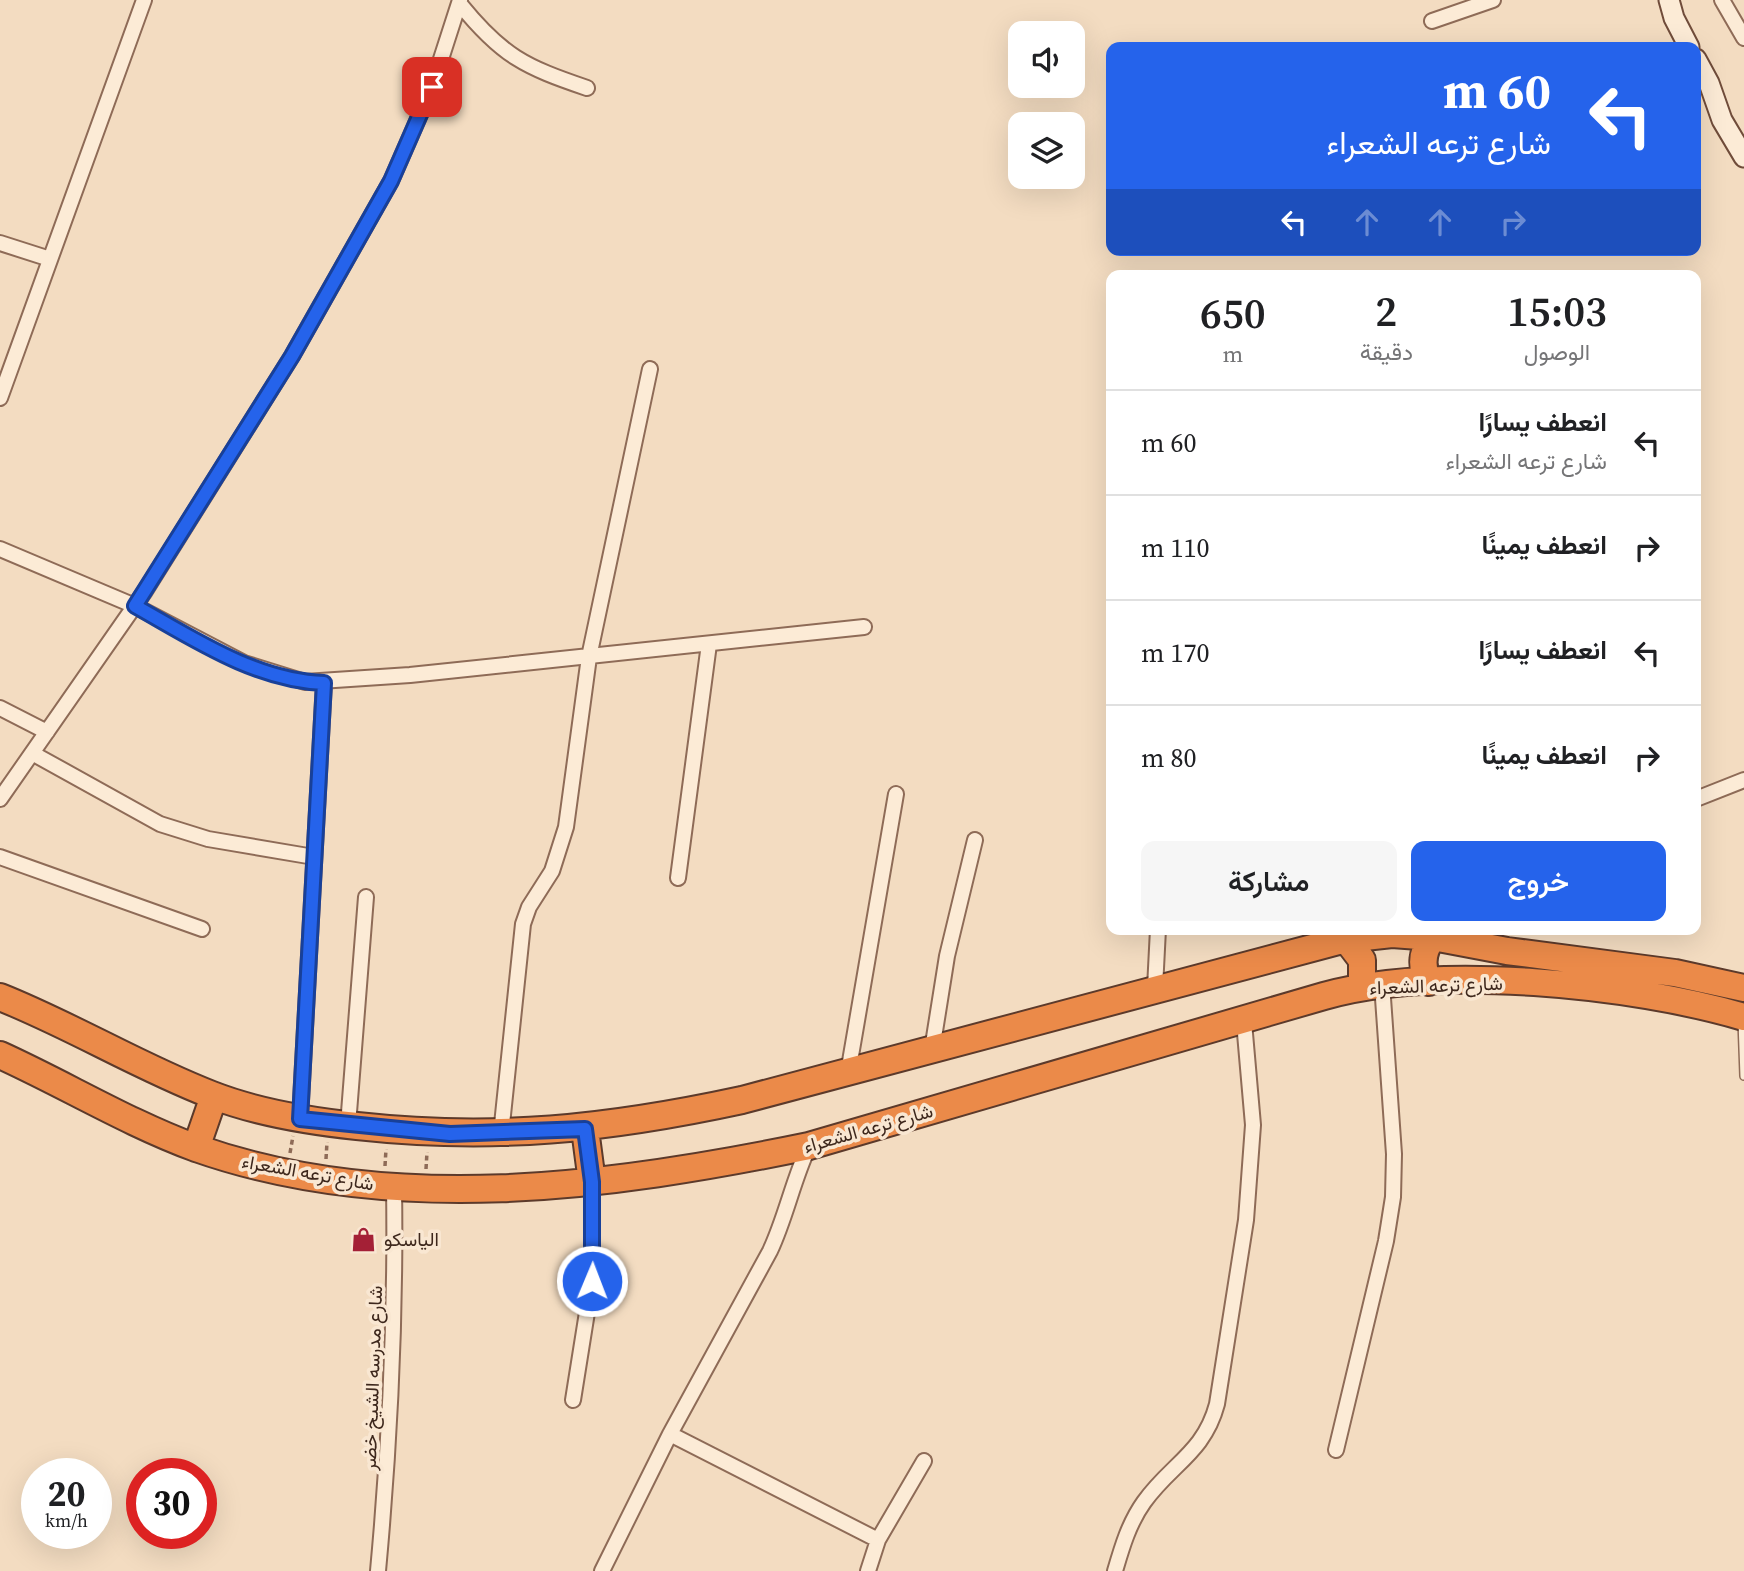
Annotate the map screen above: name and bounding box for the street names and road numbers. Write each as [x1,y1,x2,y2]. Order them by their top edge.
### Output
street label: شارع ترعه الشعراء [1369,970,1503,1000]
street label: شارع ترعه الشعراء [800,1097,936,1159]
street label: شارع ترعه الشعراء [240,1148,376,1196]
street label: شارع مدرسه الشيخ خضر [356,1285,389,1472]

